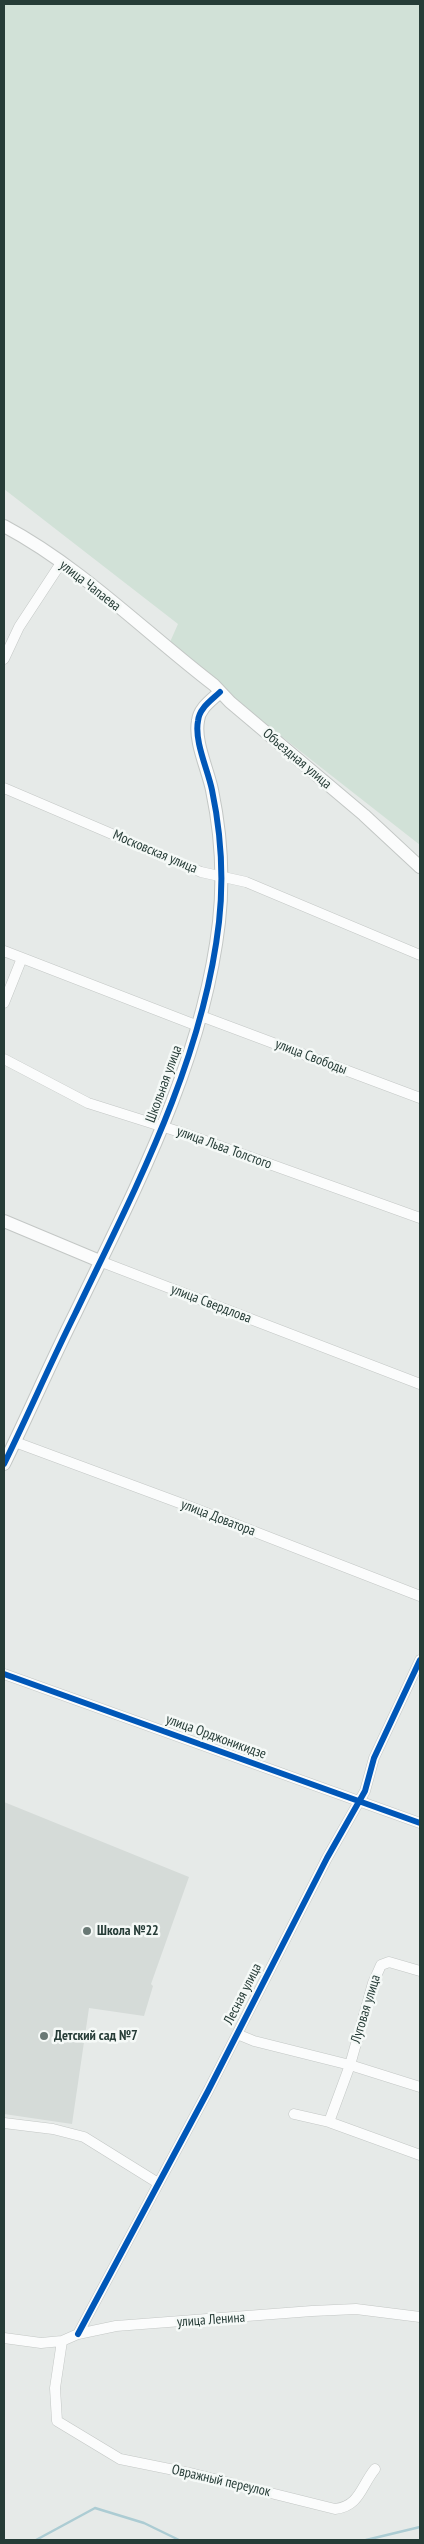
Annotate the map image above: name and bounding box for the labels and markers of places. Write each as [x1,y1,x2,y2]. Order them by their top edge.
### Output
place label: Школа №22 [97,1923,159,1939]
marker: Школа №22 [81,1925,93,1937]
place label: Детский сад №7 [54,2028,138,2044]
marker: Детский сад №7 [38,2030,50,2042]

